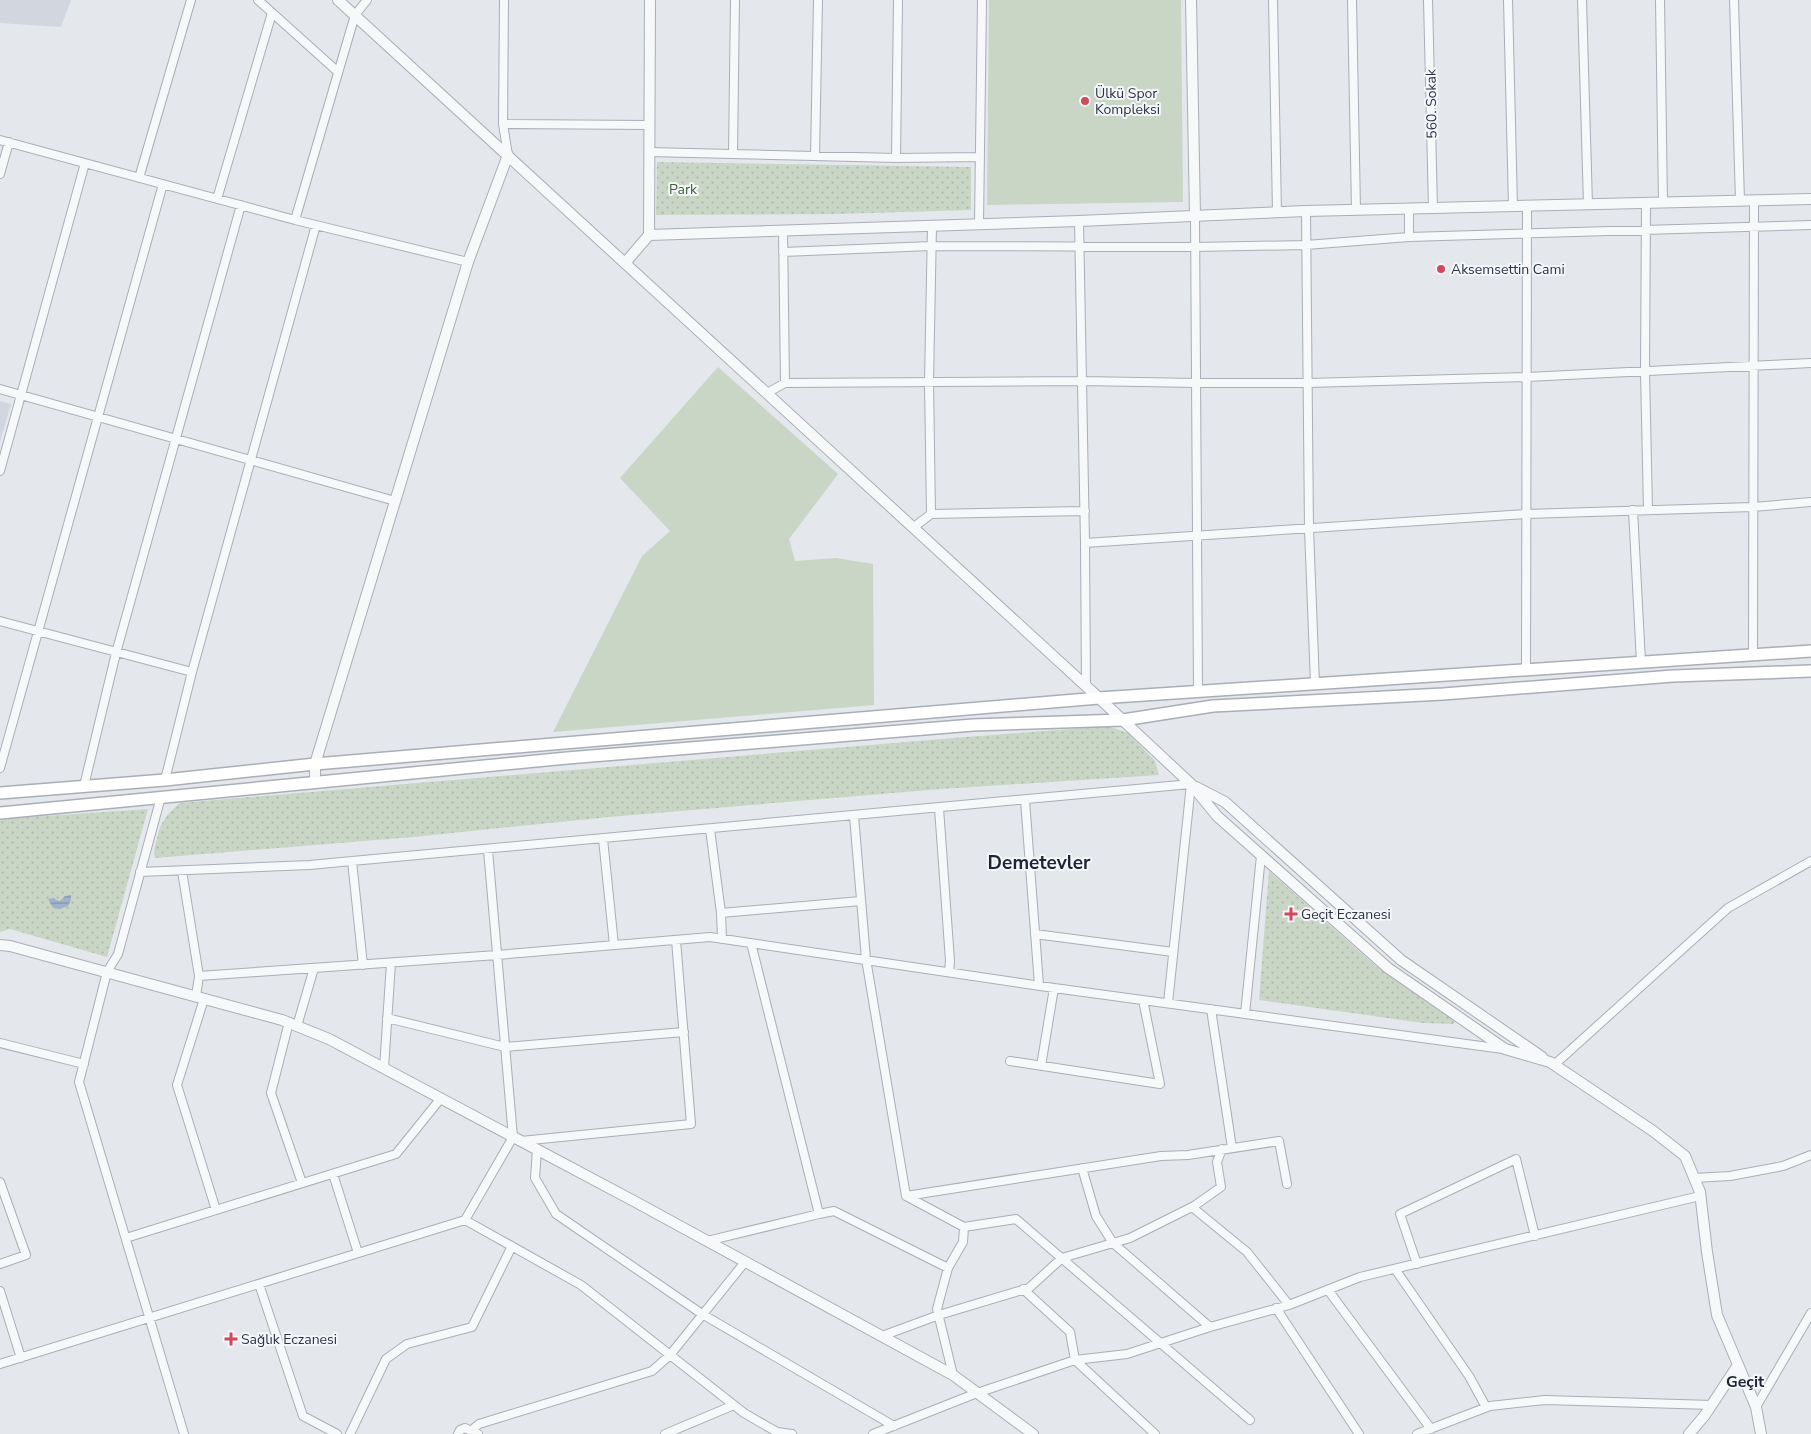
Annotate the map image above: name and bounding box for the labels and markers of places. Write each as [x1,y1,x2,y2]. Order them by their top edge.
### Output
place label: Ülkü Spor Kompleksi [1095,84,1160,119]
marker: Ülkü Spor Kompleksi [1079,95,1091,107]
place label: Aksemsettin Cami [1451,260,1565,279]
marker: Aksemsettin Cami [1435,263,1447,275]
place label: Geçit Eczanesi [1301,905,1391,924]
marker: Geçit Eczanesi [1285,908,1297,920]
place label: Sağlık Eczanesi [241,1330,337,1349]
marker: Sağlık Eczanesi [225,1333,237,1345]

